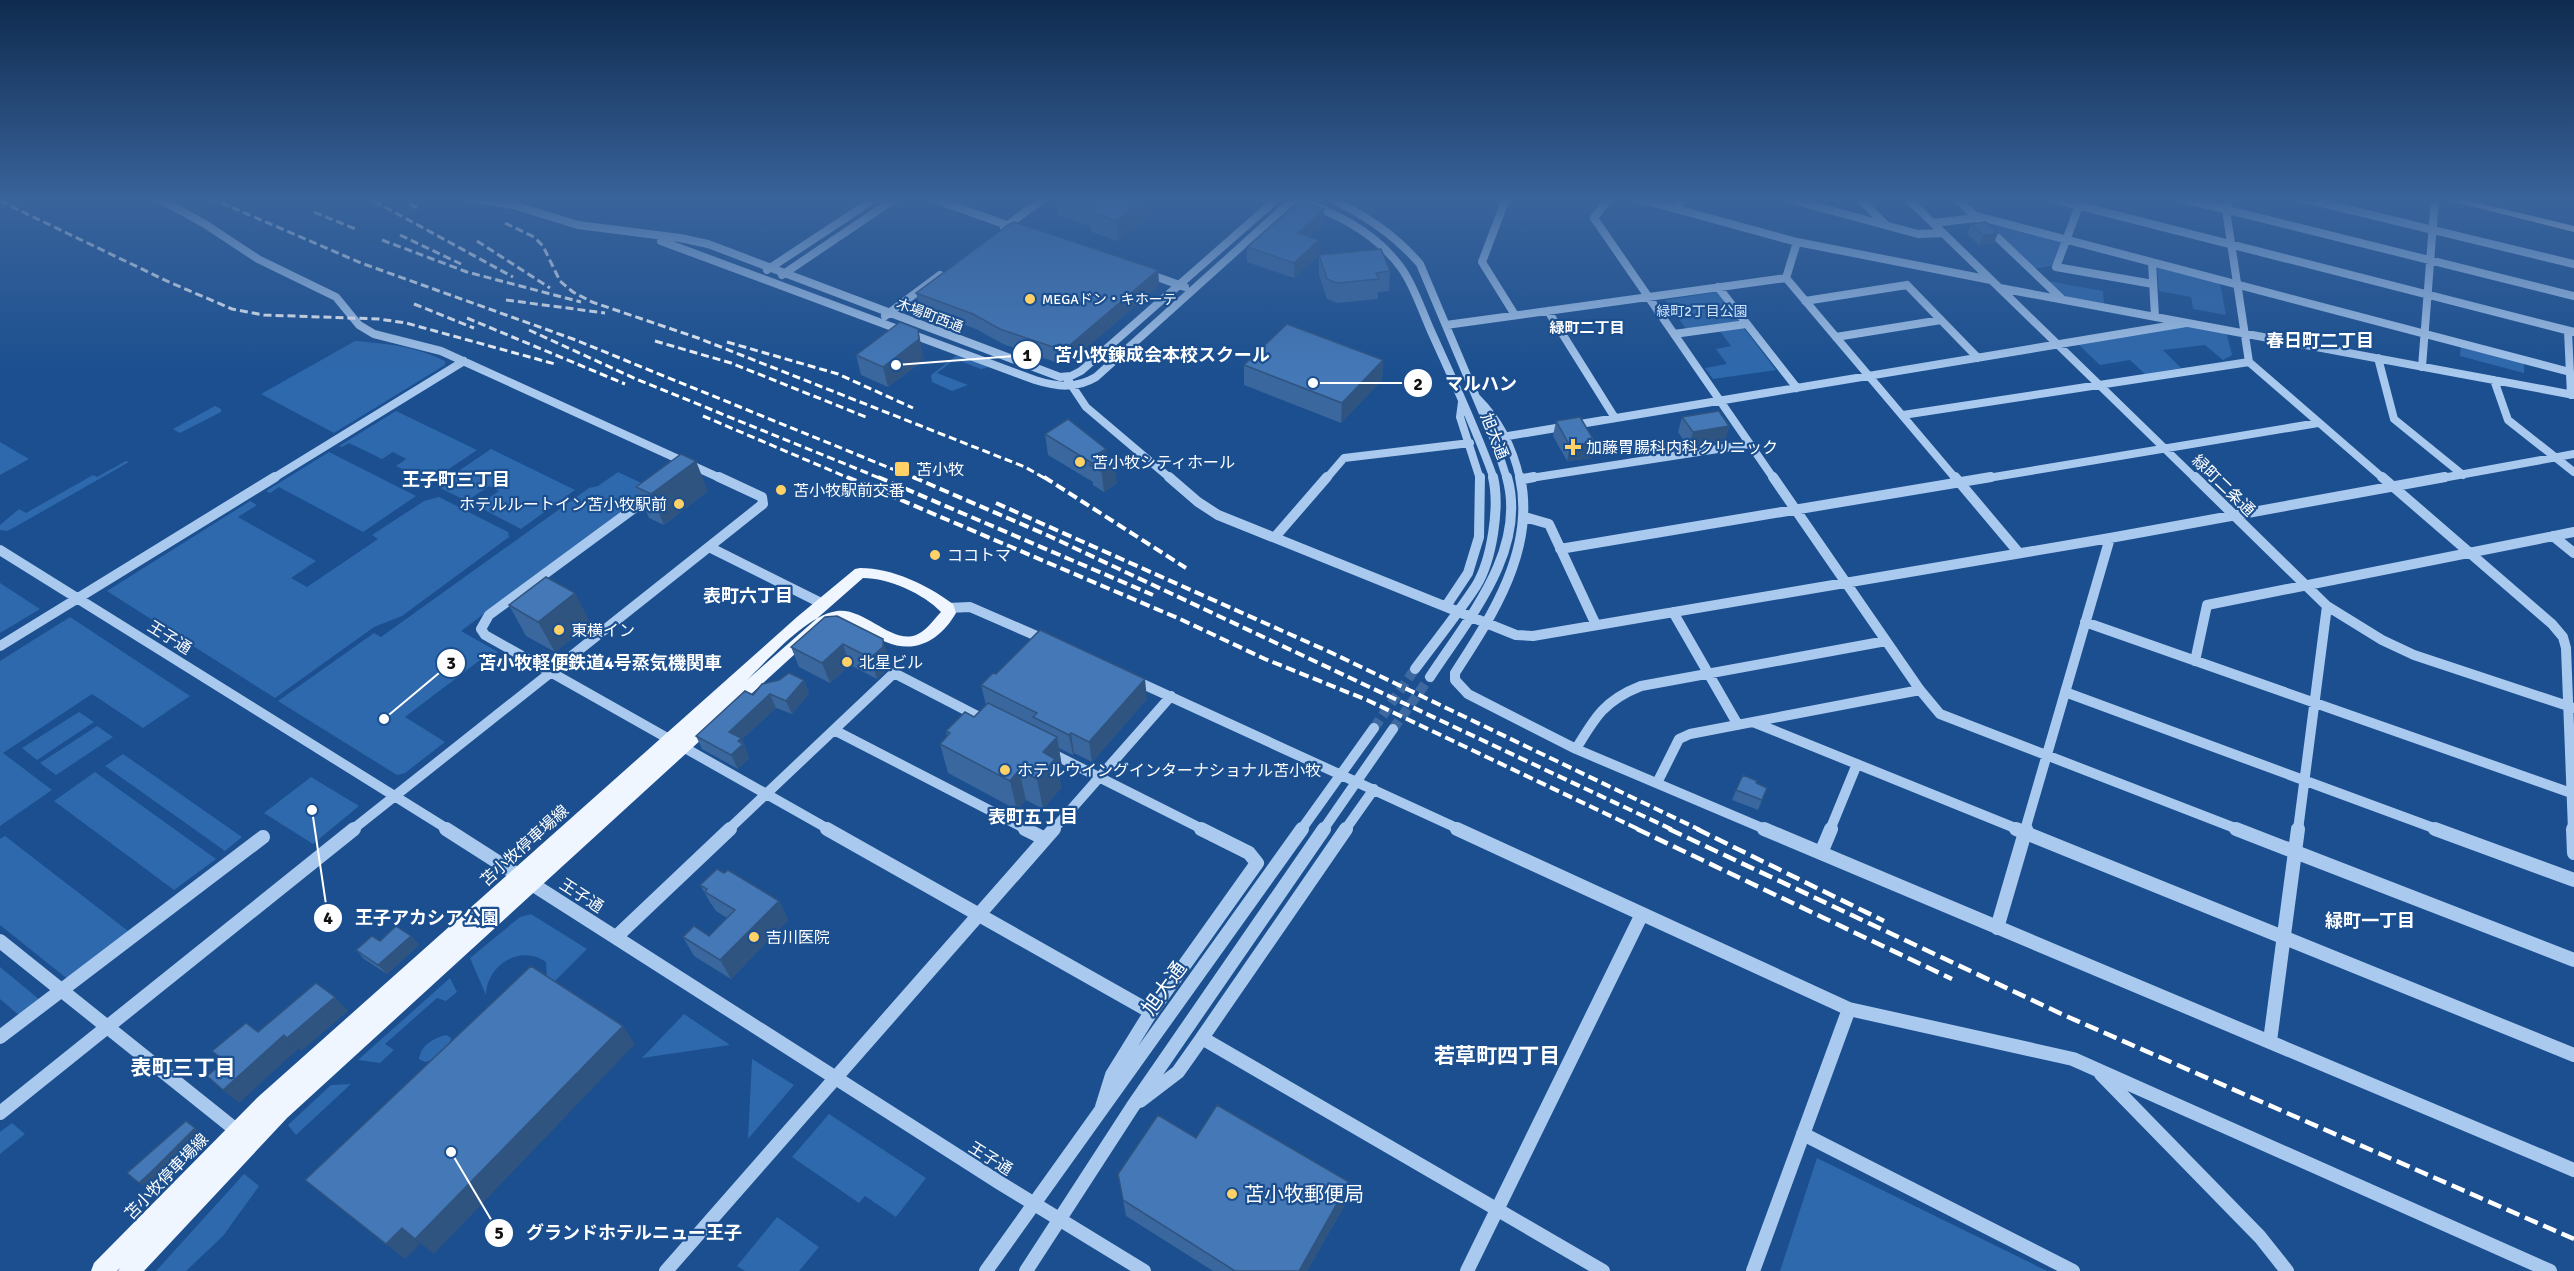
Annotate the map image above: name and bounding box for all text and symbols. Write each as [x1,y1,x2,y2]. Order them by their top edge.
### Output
place label: MEGAドン・キホーテ [1042,291,1177,308]
marker: MEGAドン・キホーテ [1023,292,1037,306]
street label: 木場町西通 [894,295,966,336]
park label: 緑町2丁目公園 [1656,303,1748,320]
district label: 緑町二丁目 [1549,319,1625,337]
district label: 春日町二丁目 [2266,330,2374,352]
callout: 苫小牧錬成会本校スクール [1012,337,1282,373]
text: 1 [1022,344,1032,366]
text: 苫小牧錬成会本校スクール [1054,344,1270,366]
callout: マルハン [1403,365,1529,401]
text: 2 [1413,373,1423,395]
text: マルハン [1445,373,1517,395]
street label: 旭大通 [1476,410,1512,462]
marker: 加藤胃腸科内科クリニック [1564,438,1582,456]
place label: 加藤胃腸科内科クリニック [1586,438,1778,458]
street label: 緑町二条通 [2188,451,2259,521]
place label: 苫小牧シティホール [1092,453,1235,473]
marker: 苫小牧シティホール [1073,455,1087,469]
marker: 苫小牧 [893,460,911,478]
place label: 苫小牧 [916,460,964,480]
district label: 王子町三丁目 [402,469,510,491]
place label: 苫小牧駅前交番 [793,481,905,501]
marker: 苫小牧駅前交番 [774,483,788,497]
place label: ホテルルートイン苫小牧駅前 [459,495,667,515]
marker: ホテルルートイン苫小牧駅前 [672,497,686,511]
place label: ココトマ [947,546,1011,566]
marker: ココトマ [928,548,942,562]
district label: 表町六丁目 [703,585,793,607]
street label: 王子通 [144,617,195,659]
place label: 東横イン [571,621,635,641]
marker: 東横イン [552,623,566,637]
callout: 苫小牧軽便鉄道4号蒸気機関車 [436,645,734,681]
text: 3 [446,652,456,674]
text: 苫小牧軽便鉄道4号蒸気機関車 [478,652,722,674]
place label: 北星ビル [859,653,923,673]
marker: 北星ビル [840,655,854,669]
place label: ホテルウイングインターナショナル苫小牧 [1017,761,1321,781]
marker: ホテルウイングインターナショナル苫小牧 [998,763,1012,777]
street label: 苫小牧停車場線 [476,801,573,891]
district label: 表町五丁目 [988,806,1078,828]
street label: 王子通 [556,874,607,917]
callout: 王子アカシア公園 [313,900,511,936]
text: 4 [323,907,333,929]
text: 王子アカシア公園 [355,907,499,929]
district label: 緑町一丁目 [2325,910,2415,932]
place label: 吉川医院 [766,928,830,948]
marker: 吉川医院 [747,930,761,944]
street label: 旭大通 [1137,957,1192,1020]
district label: 若草町四丁目 [1434,1043,1560,1069]
district label: 表町三丁目 [131,1055,236,1081]
street label: 苫小牧停車場線 [121,1129,213,1224]
street label: 王子通 [965,1138,1016,1180]
place label: 苫小牧郵便局 [1244,1182,1364,1207]
marker: 苫小牧郵便局 [1225,1187,1239,1201]
callout: グランドホテルニュー王子 [484,1215,754,1251]
text: 5 [494,1222,504,1244]
text: グランドホテルニュー王子 [526,1222,742,1244]

